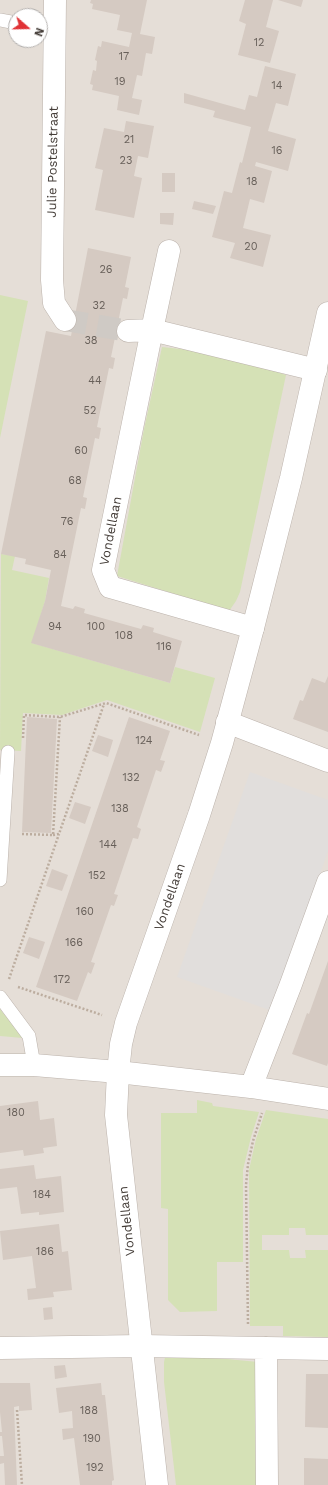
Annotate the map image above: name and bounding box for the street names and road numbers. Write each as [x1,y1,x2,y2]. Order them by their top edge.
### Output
street label: Julie Postelstraat [44,106,62,218]
street label: Vondellaan [97,495,125,567]
street label: Vondellaan [151,861,189,933]
street label: Vondellaan [116,1185,138,1257]

